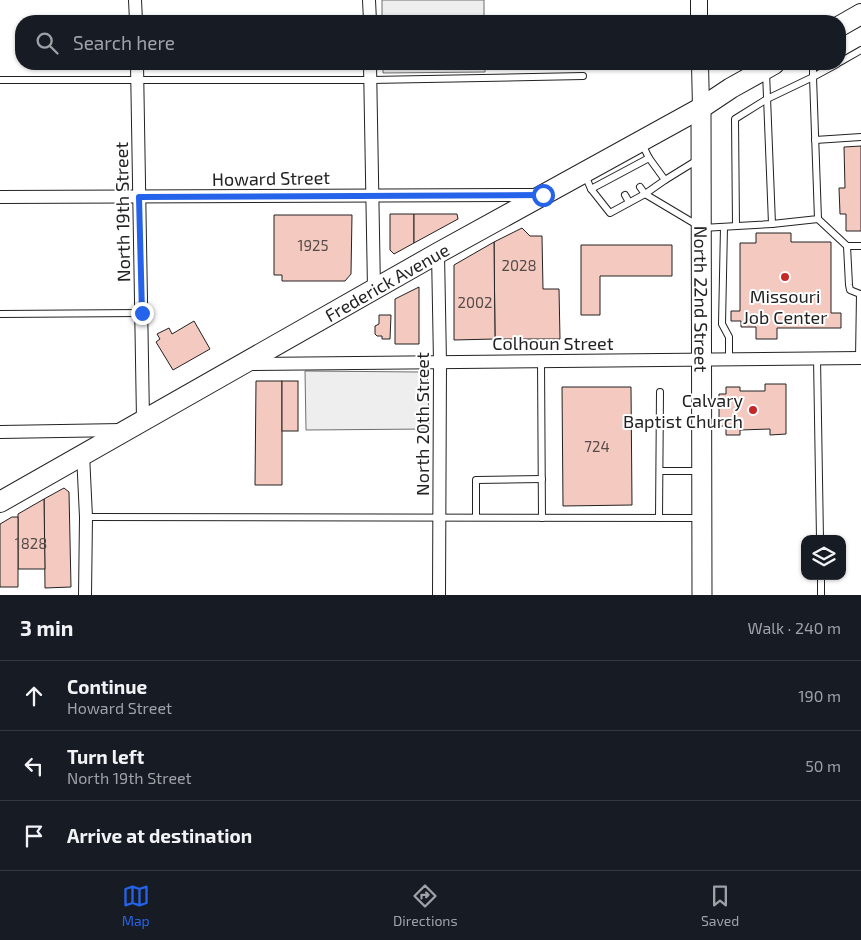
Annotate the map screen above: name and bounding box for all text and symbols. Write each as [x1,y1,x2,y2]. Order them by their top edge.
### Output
search box [15,15,846,70]
icon: search [33,29,61,57]
text: Search here [73,31,175,54]
street label: North 19th Street [110,142,134,282]
street label: Howard Street [212,166,330,190]
route start [532,184,555,207]
street label: North 22nd Street [690,226,713,372]
house number: 1925 [297,236,329,254]
street label: Frederick Avenue [321,238,453,326]
house number: 2028 [501,256,537,274]
marker: Missouri Job Center [779,271,791,283]
place label: Missouri Job Center [743,285,827,328]
house number: 2002 [458,293,492,311]
route end [131,302,154,325]
street label: Colhoun Street [492,332,614,354]
street label: North 20th Street [411,352,433,496]
place label: Calvary Baptist Church [623,389,743,432]
marker: Calvary Baptist Church [747,404,759,416]
house number: 724 [584,437,610,455]
house number: 1828 [15,534,47,552]
map controls [801,535,846,580]
button: layers [801,535,846,580]
text: 3 min [20,615,73,640]
text: Walk · 240 m [748,618,841,637]
text: Continue [67,675,147,698]
icon: ahead [20,682,48,710]
text: 190 m [798,686,841,705]
text: Howard Street [67,698,172,717]
text: Turn left [67,745,144,768]
icon: left [20,752,48,780]
text: 50 m [805,756,841,775]
text: North 19th Street [67,768,192,787]
icon: arrive [20,822,48,850]
text: Arrive at destination [67,824,252,847]
tab: Map [122,882,150,929]
tab: Directions [393,882,458,929]
tab: Saved [701,882,739,929]

